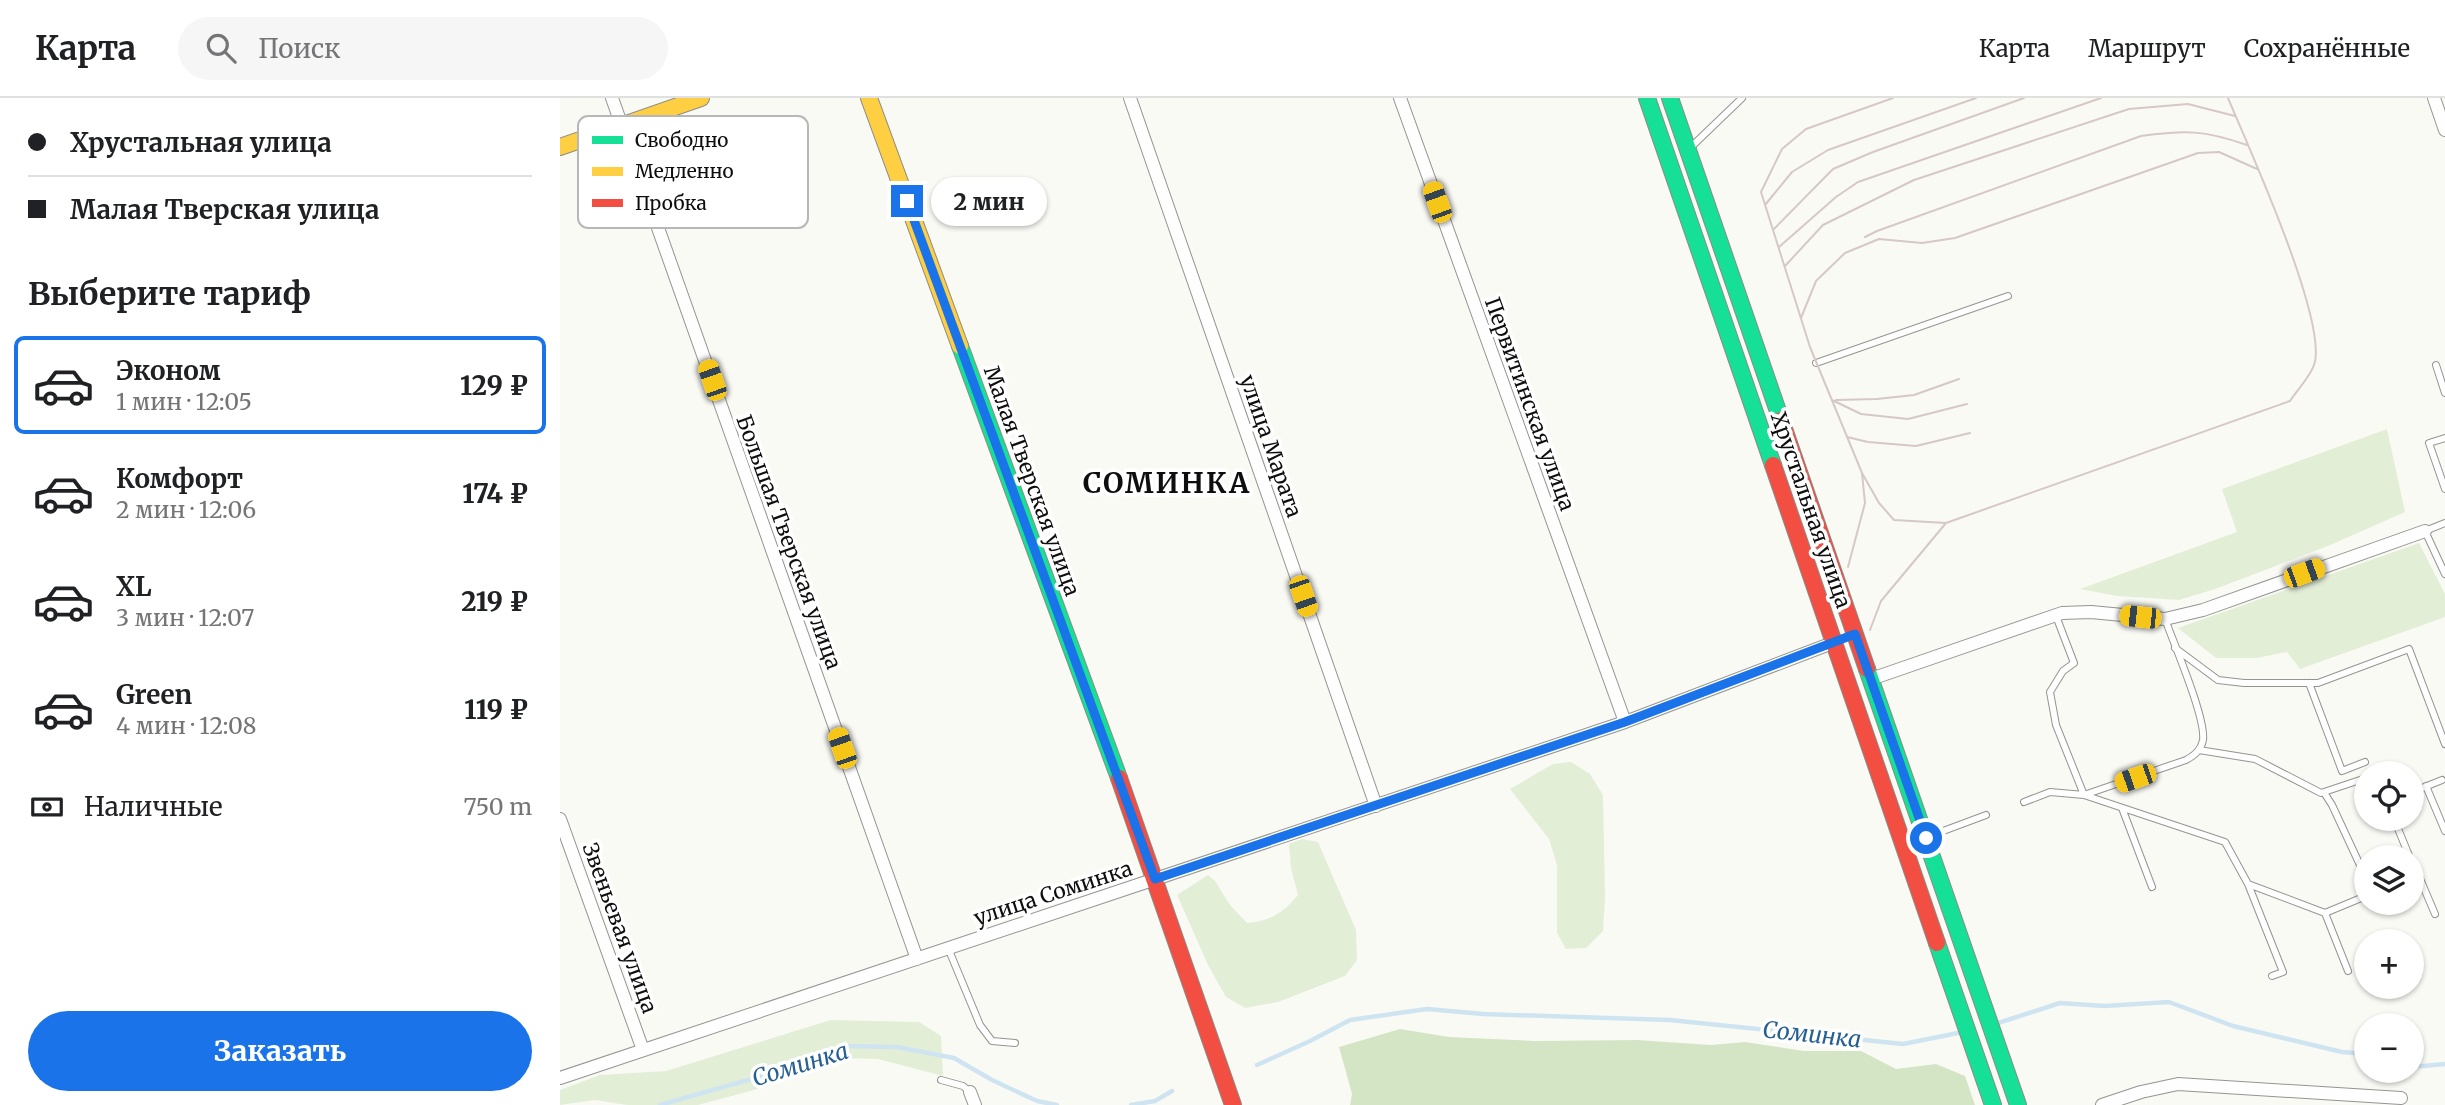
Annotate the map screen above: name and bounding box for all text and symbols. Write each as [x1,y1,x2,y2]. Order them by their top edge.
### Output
search box [178,17,668,80]
text: Карта [35,28,136,69]
icon: search [202,29,240,67]
text: Поиск [258,32,341,65]
text: Карта [1979,33,2050,64]
text: Маршрут [2088,33,2206,64]
text: Сохранённые [2244,33,2410,64]
legend [578,116,808,228]
text: Хрустальная улица [70,126,332,159]
text: Свободно [635,128,728,152]
text: Медленно [635,159,734,183]
callout: 2 мин [932,176,1047,226]
car [1420,179,1455,225]
route end [891,185,923,217]
text: 2 мин [953,187,1025,216]
text: Пробка [635,191,707,215]
text: Малая Тверская улица [70,193,380,226]
text: Выберите тариф [28,274,311,314]
street label: Первитинская улица [1479,294,1581,514]
icon: car [32,354,95,417]
text: Эконом [116,354,221,387]
car [696,357,729,403]
street label: Малая Тверская улица [978,362,1086,600]
text: 129 ₽ [460,369,528,402]
street label: улица Марата [1234,371,1308,521]
text: 1 мин · 12:05 [116,387,252,416]
street label: Хрустальная улица [1765,408,1857,612]
street label: Большая Тверская улица [730,411,848,673]
icon: car [32,462,95,525]
text: Комфорт [116,462,243,495]
district label: СОМИНКА [1083,465,1251,501]
text: 174 ₽ [462,477,528,510]
text: 2 мин · 12:06 [116,495,256,524]
car [2281,556,2328,590]
icon: car [32,570,95,633]
text: XL [116,570,152,603]
car [1287,573,1320,619]
text: 219 ₽ [461,585,528,618]
text: 3 мин · 12:07 [116,603,254,632]
car [2119,604,2162,630]
icon: car [32,678,95,741]
text: Green [116,678,192,711]
text: 119 ₽ [464,693,528,726]
text: 4 мин · 12:08 [116,711,256,740]
car [826,725,859,771]
car [2112,761,2159,795]
map controls [2354,761,2424,1083]
button: locate [2354,761,2424,831]
icon: cash [28,788,66,826]
text: Наличные [84,790,222,823]
text: 750 m [463,792,532,821]
route start [1910,822,1942,854]
street label: Звеньевая улица [577,839,663,1017]
button: layers [2354,845,2424,915]
street label: улица Соминка [970,855,1136,931]
button: + [2354,929,2424,999]
button: Заказать [28,1011,532,1091]
button: − [2354,1013,2424,1083]
water label: Соминка [1761,1014,1863,1054]
water label: Соминка [748,1036,852,1092]

